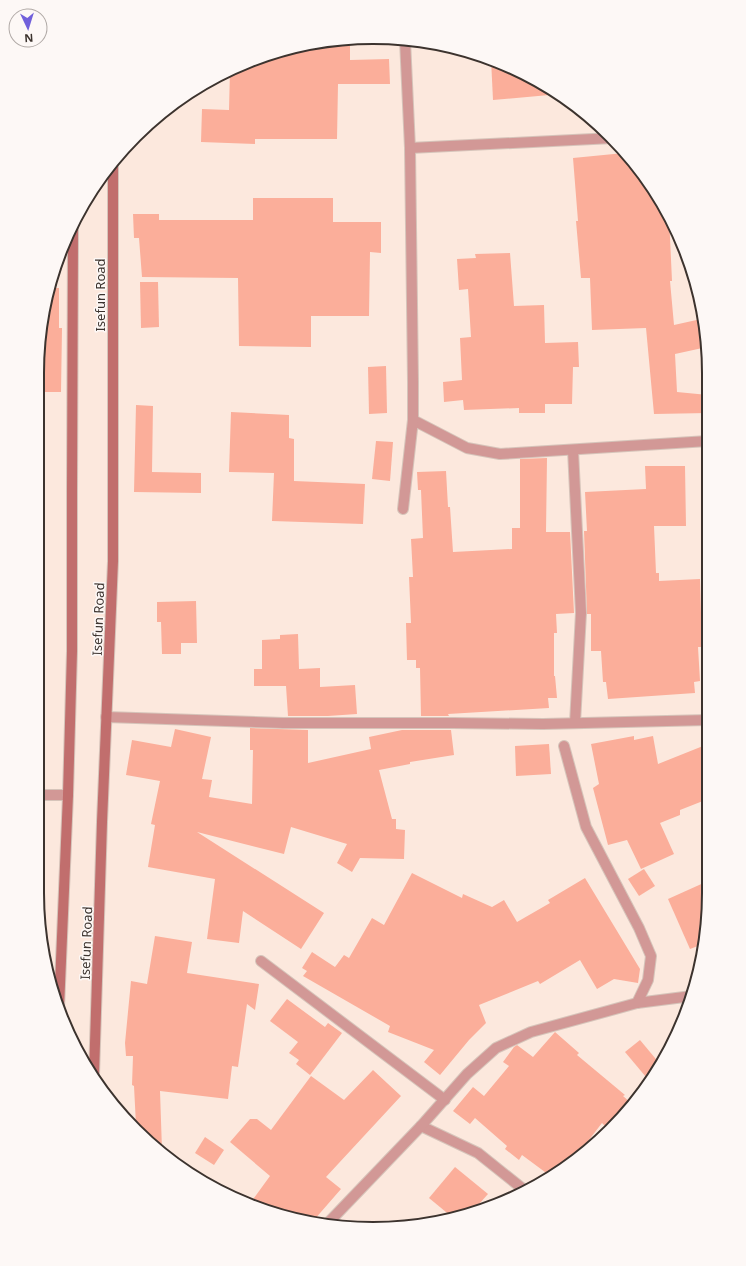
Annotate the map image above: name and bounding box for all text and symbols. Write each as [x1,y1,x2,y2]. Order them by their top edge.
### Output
north arrow [8,8,48,48]
text: N [24,31,34,46]
street label: Isefun Road [91,258,109,332]
street label: Isefun Road [88,582,108,656]
street label: Isefun Road [76,906,96,980]

